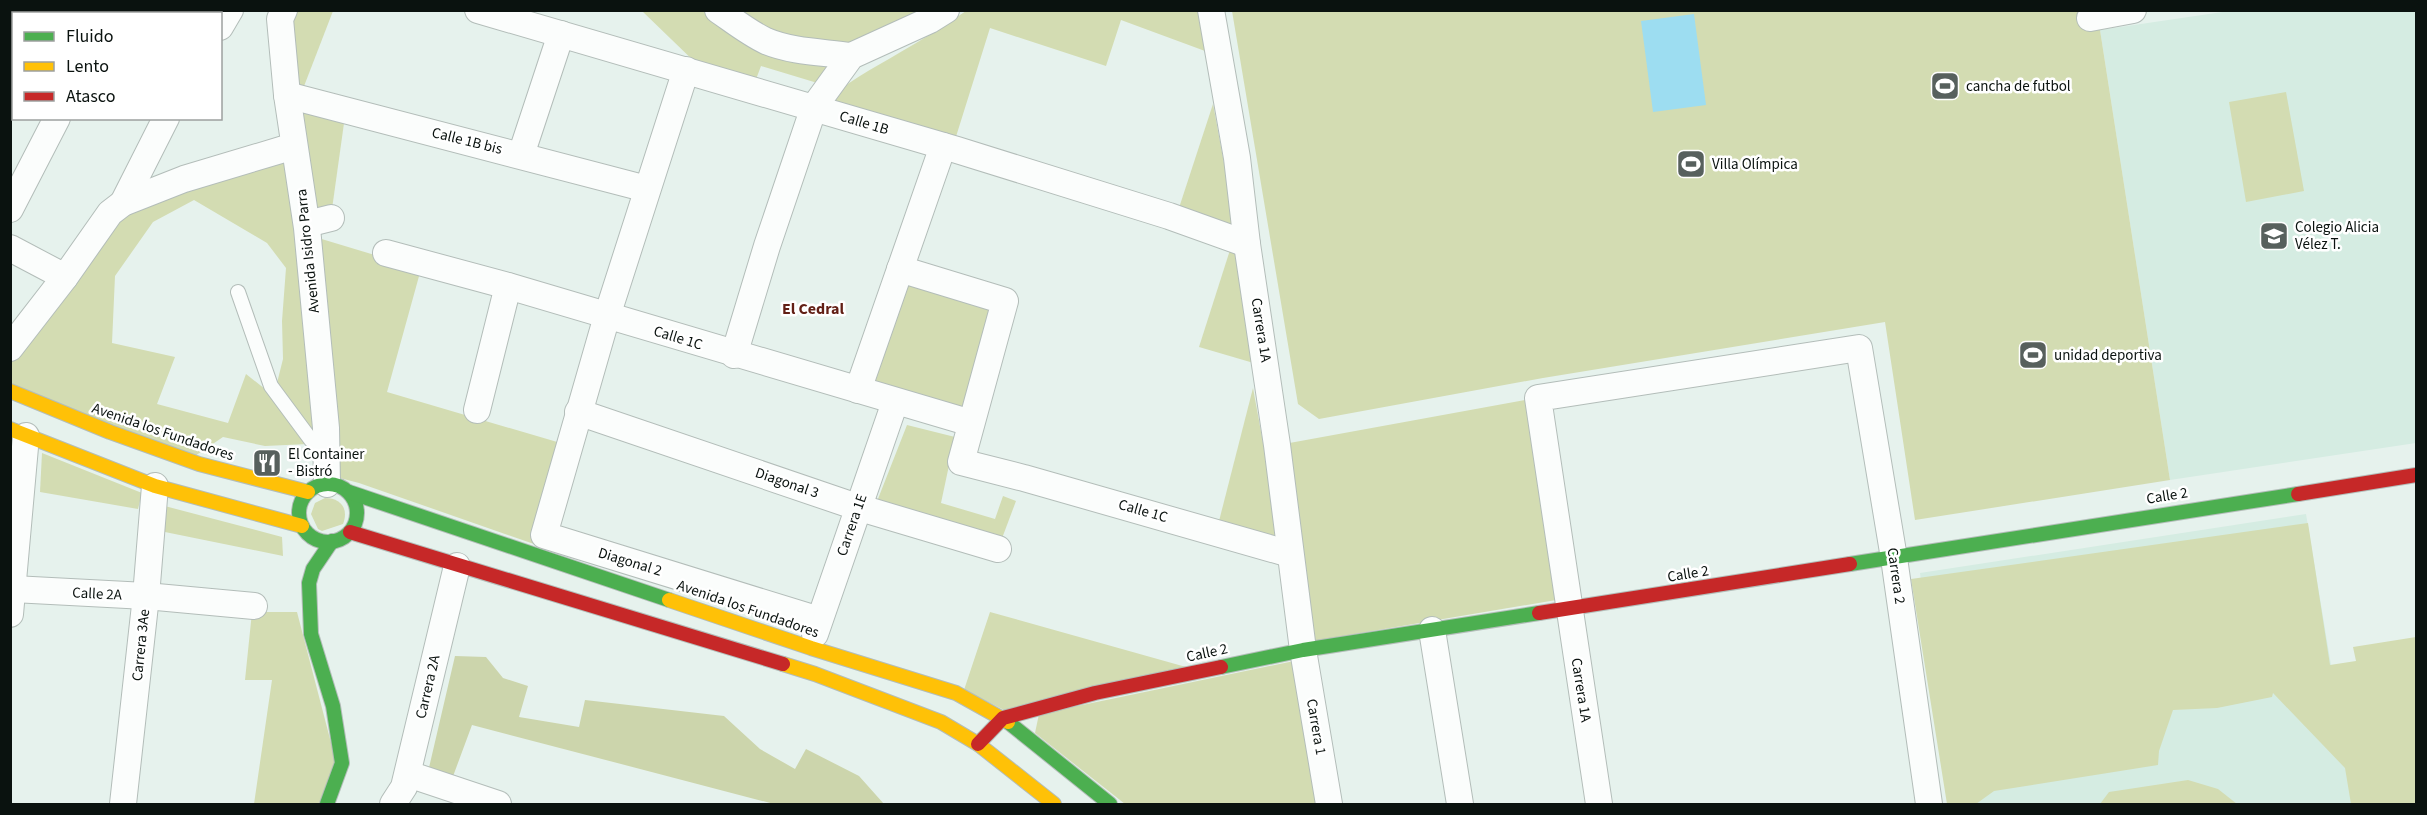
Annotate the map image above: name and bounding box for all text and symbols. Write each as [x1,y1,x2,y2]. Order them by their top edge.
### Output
legend [12,12,222,120]
text: Fluido [66,24,113,49]
text: Lento [66,54,109,79]
sports icon: cancha de futbol [1929,70,1961,102]
place label: cancha de futbol [1966,76,2071,97]
text: Atasco [66,84,115,109]
street label: Calle 1B [837,106,891,140]
street label: Calle 1B bis [430,122,504,160]
sports icon: Villa Olímpica [1675,148,1707,180]
place label: Villa Olímpica [1712,154,1798,175]
street label: Avenida Isidro Parra [291,188,325,314]
place label: Colegio Alicia Vélez T. [2295,217,2379,255]
school or university icon: Colegio Alicia Vélez T. [2258,220,2290,252]
street label: Carrera 1A [1246,296,1277,365]
district label: El Cedral [782,298,845,320]
street label: Calle 1C [651,321,705,356]
sports icon: unidad deportiva [2017,339,2049,371]
place label: unidad deportiva [2054,345,2162,366]
street label: Avenida los Fundadores [89,398,237,466]
place label: El Container - Bistró [288,444,365,482]
restaurant icon: El Container - Bistró [251,447,283,479]
street label: Diagonal 3 [752,462,822,504]
street label: Calle 2 [2145,482,2189,510]
street label: Carrera 1E [832,491,872,559]
street label: Calle 1C [1116,494,1170,528]
street label: Diagonal 2 [595,542,665,582]
street label: Carrera 2 [1882,546,1910,606]
street label: Calle 2 [1666,560,1710,588]
street label: Avenida los Fundadores [674,575,822,643]
street label: Calle 2A [72,582,123,606]
street label: Carrera 3Ae [127,608,155,682]
street label: Calle 2 [1184,638,1230,668]
street label: Carrera 2A [410,652,446,721]
street label: Carrera 1A [1566,656,1597,725]
street label: Carrera 1 [1301,697,1331,757]

